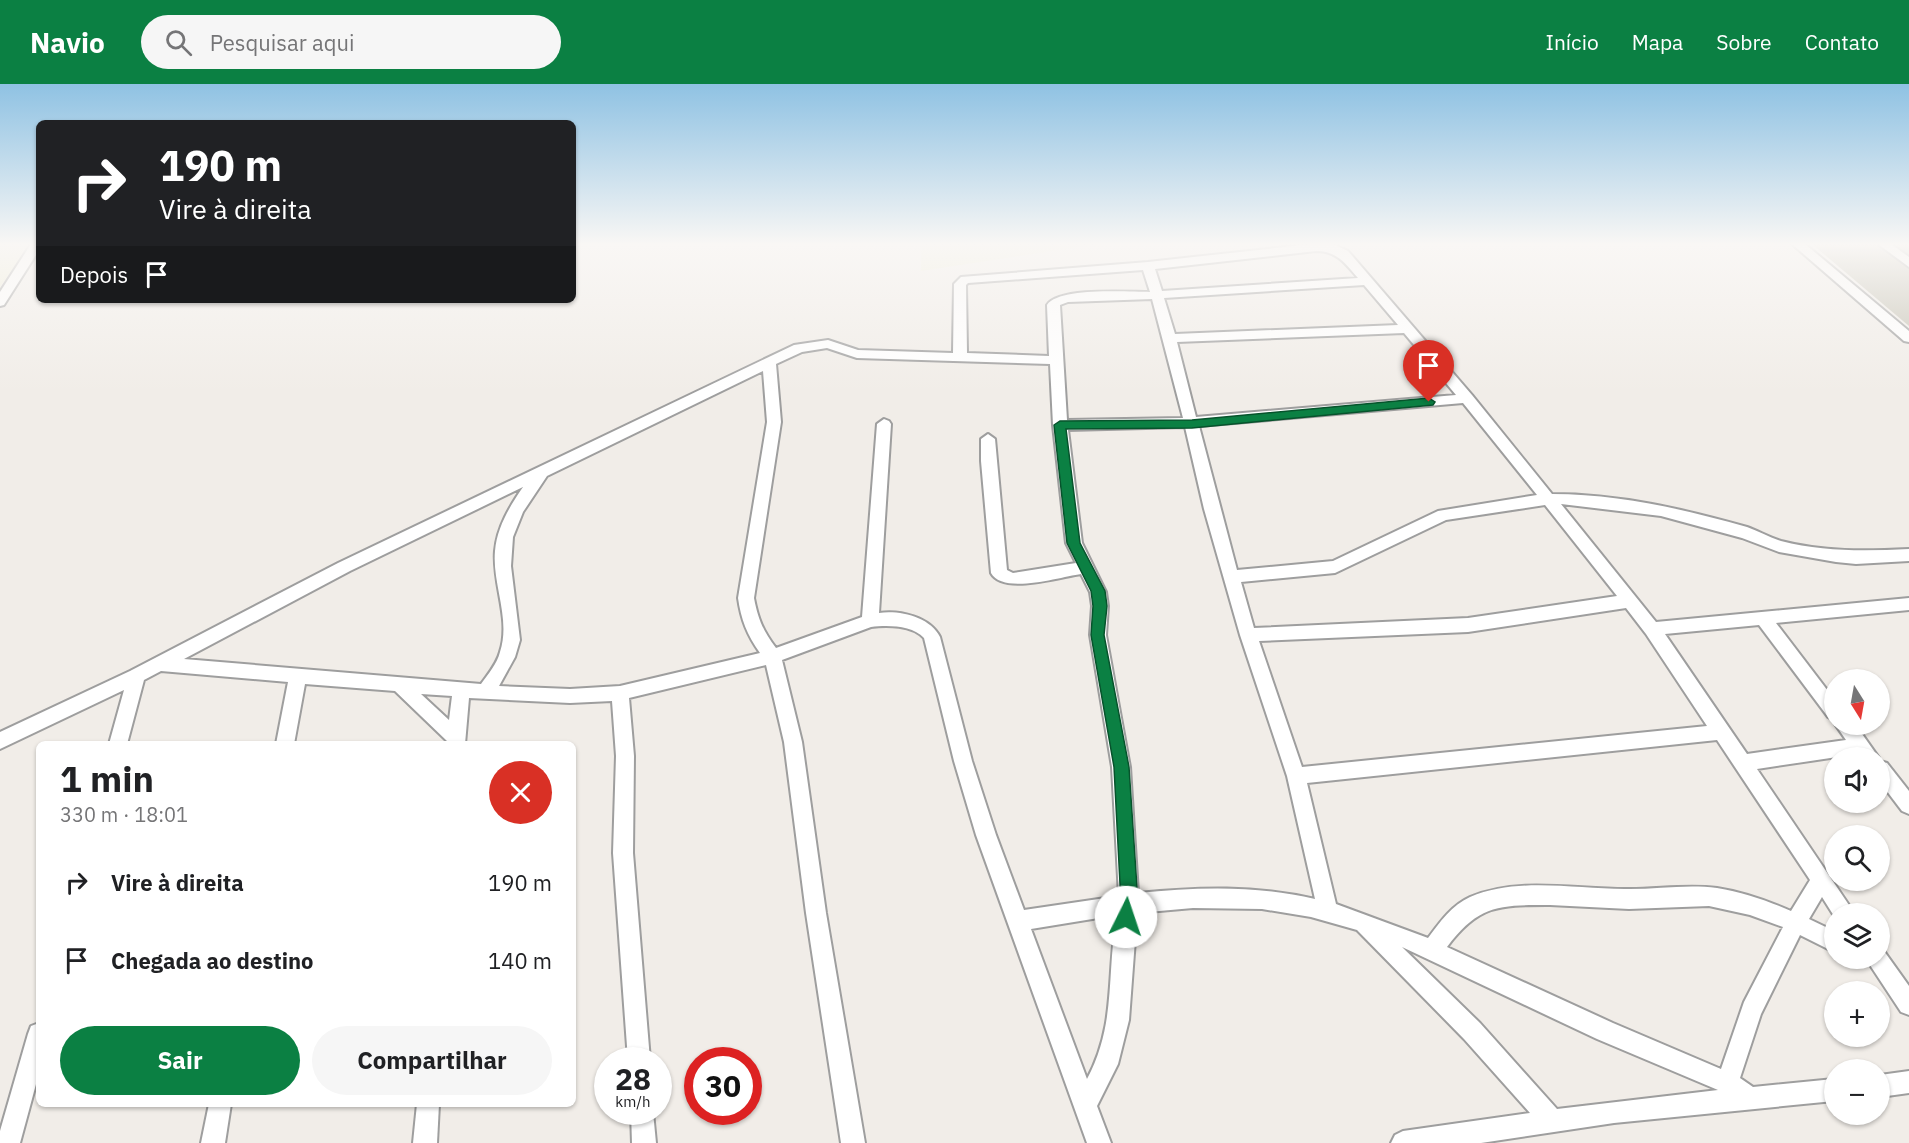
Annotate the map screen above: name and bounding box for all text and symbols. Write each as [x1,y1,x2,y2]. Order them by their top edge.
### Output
search box [141,15,561,69]
text: Navio [30,24,105,61]
icon: search [162,26,195,59]
text: Pesquisar aqui [210,28,354,57]
text: Início [1546,28,1599,56]
text: Mapa [1632,28,1683,56]
text: Sobre [1716,28,1772,56]
text: Contato [1805,28,1879,56]
text: 190 m [159,138,282,193]
icon: right [60,144,138,222]
text: Vire à direita [159,191,312,226]
icon: arrive [140,258,173,291]
text: Depois [60,260,128,289]
pin [1403,340,1454,402]
icon: arrive [1412,349,1445,382]
north arrow [1824,669,1890,735]
map controls [1824,669,1890,1125]
button: sound [1824,747,1890,813]
text: 1 min [60,755,154,802]
button: close [489,761,552,824]
text: 330 m · 18:01 [60,801,188,828]
button: search [1824,825,1890,891]
icon: right [60,866,93,899]
text: Vire à direita [111,868,244,897]
text: 190 m [488,868,552,897]
position arrow [1094,885,1158,949]
button: layers [1824,903,1890,969]
icon: arrive [60,944,93,977]
text: Chegada ao destino [111,946,314,975]
text: 140 m [488,946,552,975]
button: + [1824,981,1890,1047]
button: Sair [60,1026,300,1095]
button: Compartilhar [312,1026,552,1095]
speed limit sign: 30 [684,1047,762,1125]
text: 28 [615,1059,651,1098]
button: − [1824,1059,1890,1125]
text: km/h [615,1092,651,1111]

